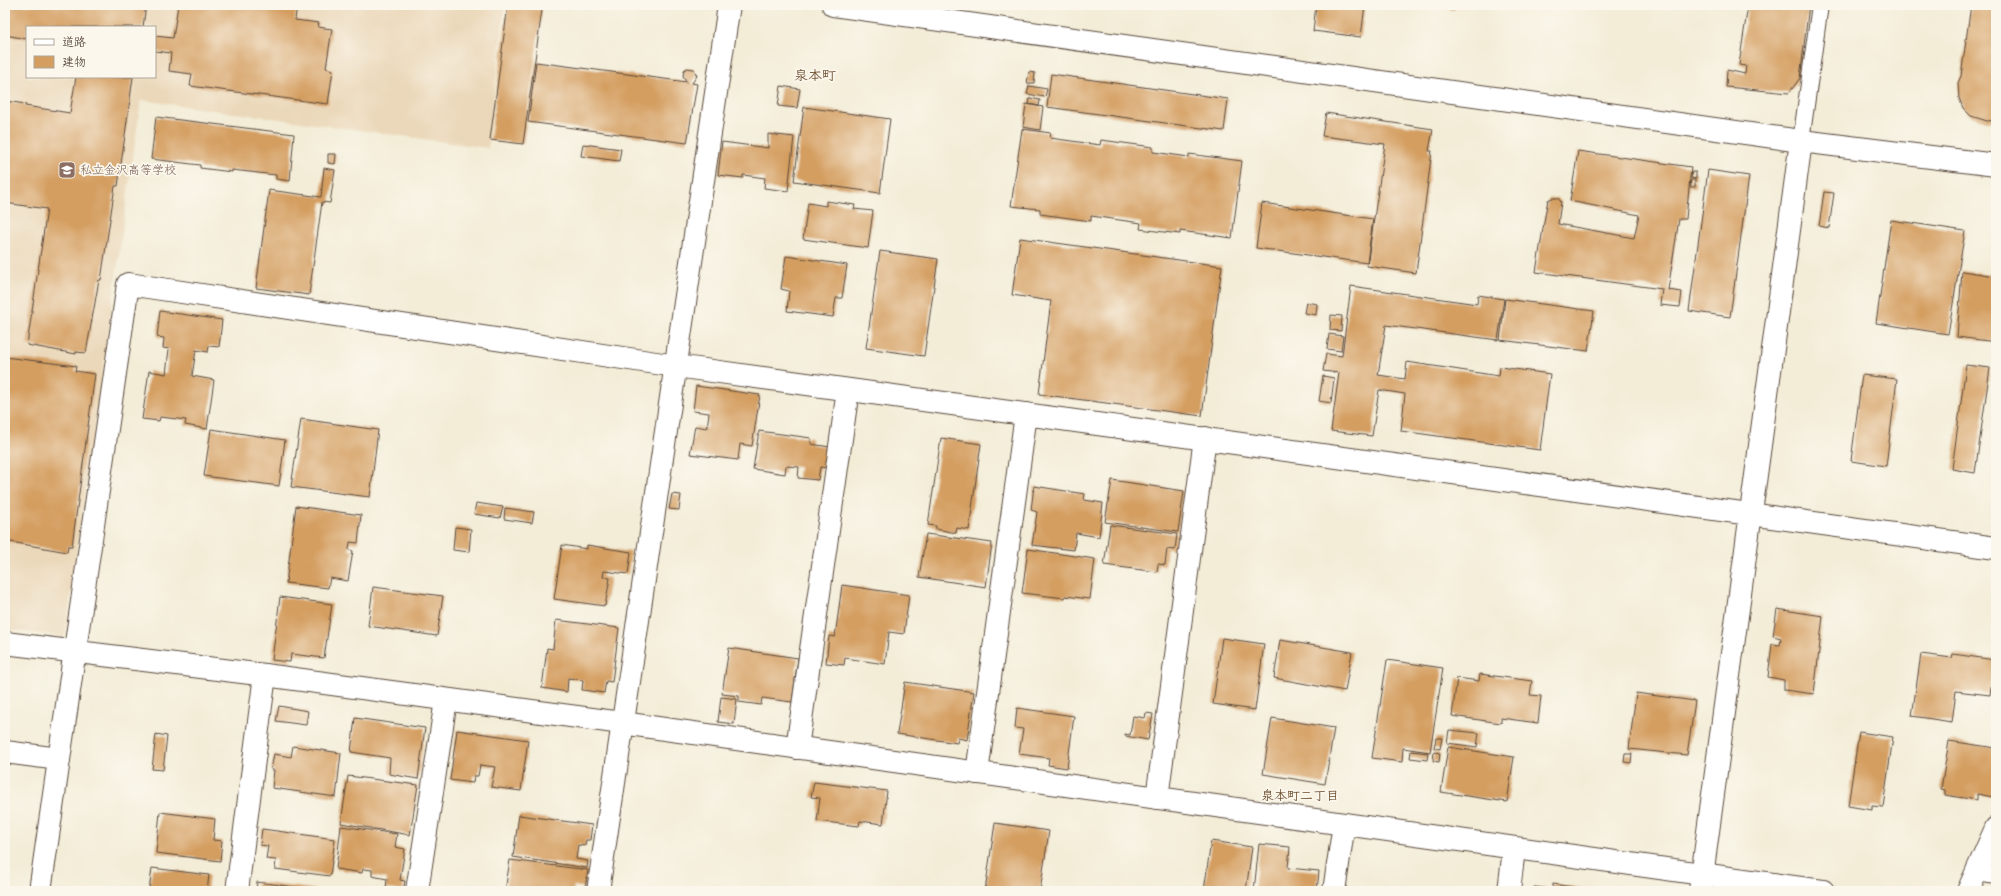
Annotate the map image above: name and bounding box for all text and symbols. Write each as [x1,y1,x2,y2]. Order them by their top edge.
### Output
legend [26,26,156,78]
text: 道路 [62,35,86,49]
text: 建物 [62,55,86,69]
district label: 泉本町 [794,67,836,84]
school or university icon: 私立金沢高等学校 [57,160,77,180]
place label: 私立金沢高等学校 [80,163,176,177]
district label: 泉本町二丁目 [1261,788,1339,803]

